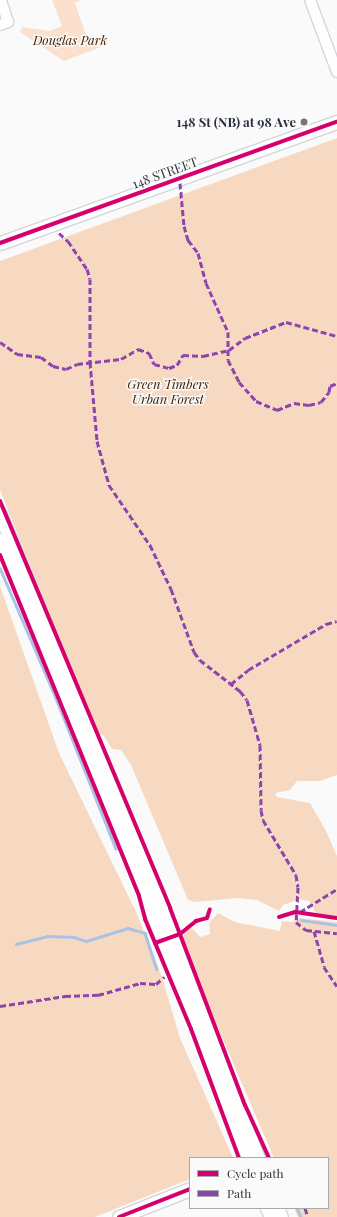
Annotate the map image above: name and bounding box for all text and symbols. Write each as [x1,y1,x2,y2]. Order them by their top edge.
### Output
park label: Douglas Park [33,32,107,48]
place label: 148 St (NB) at 98 Ave [176,114,296,130]
marker: 148 St (NB) at 98 Ave [299,117,309,127]
street label: 148 STREET [130,154,200,192]
park label: Green Timbers Urban Forest [127,377,209,408]
legend [189,1157,329,1209]
text: Cycle path [227,1165,284,1181]
text: Path [227,1185,251,1201]

